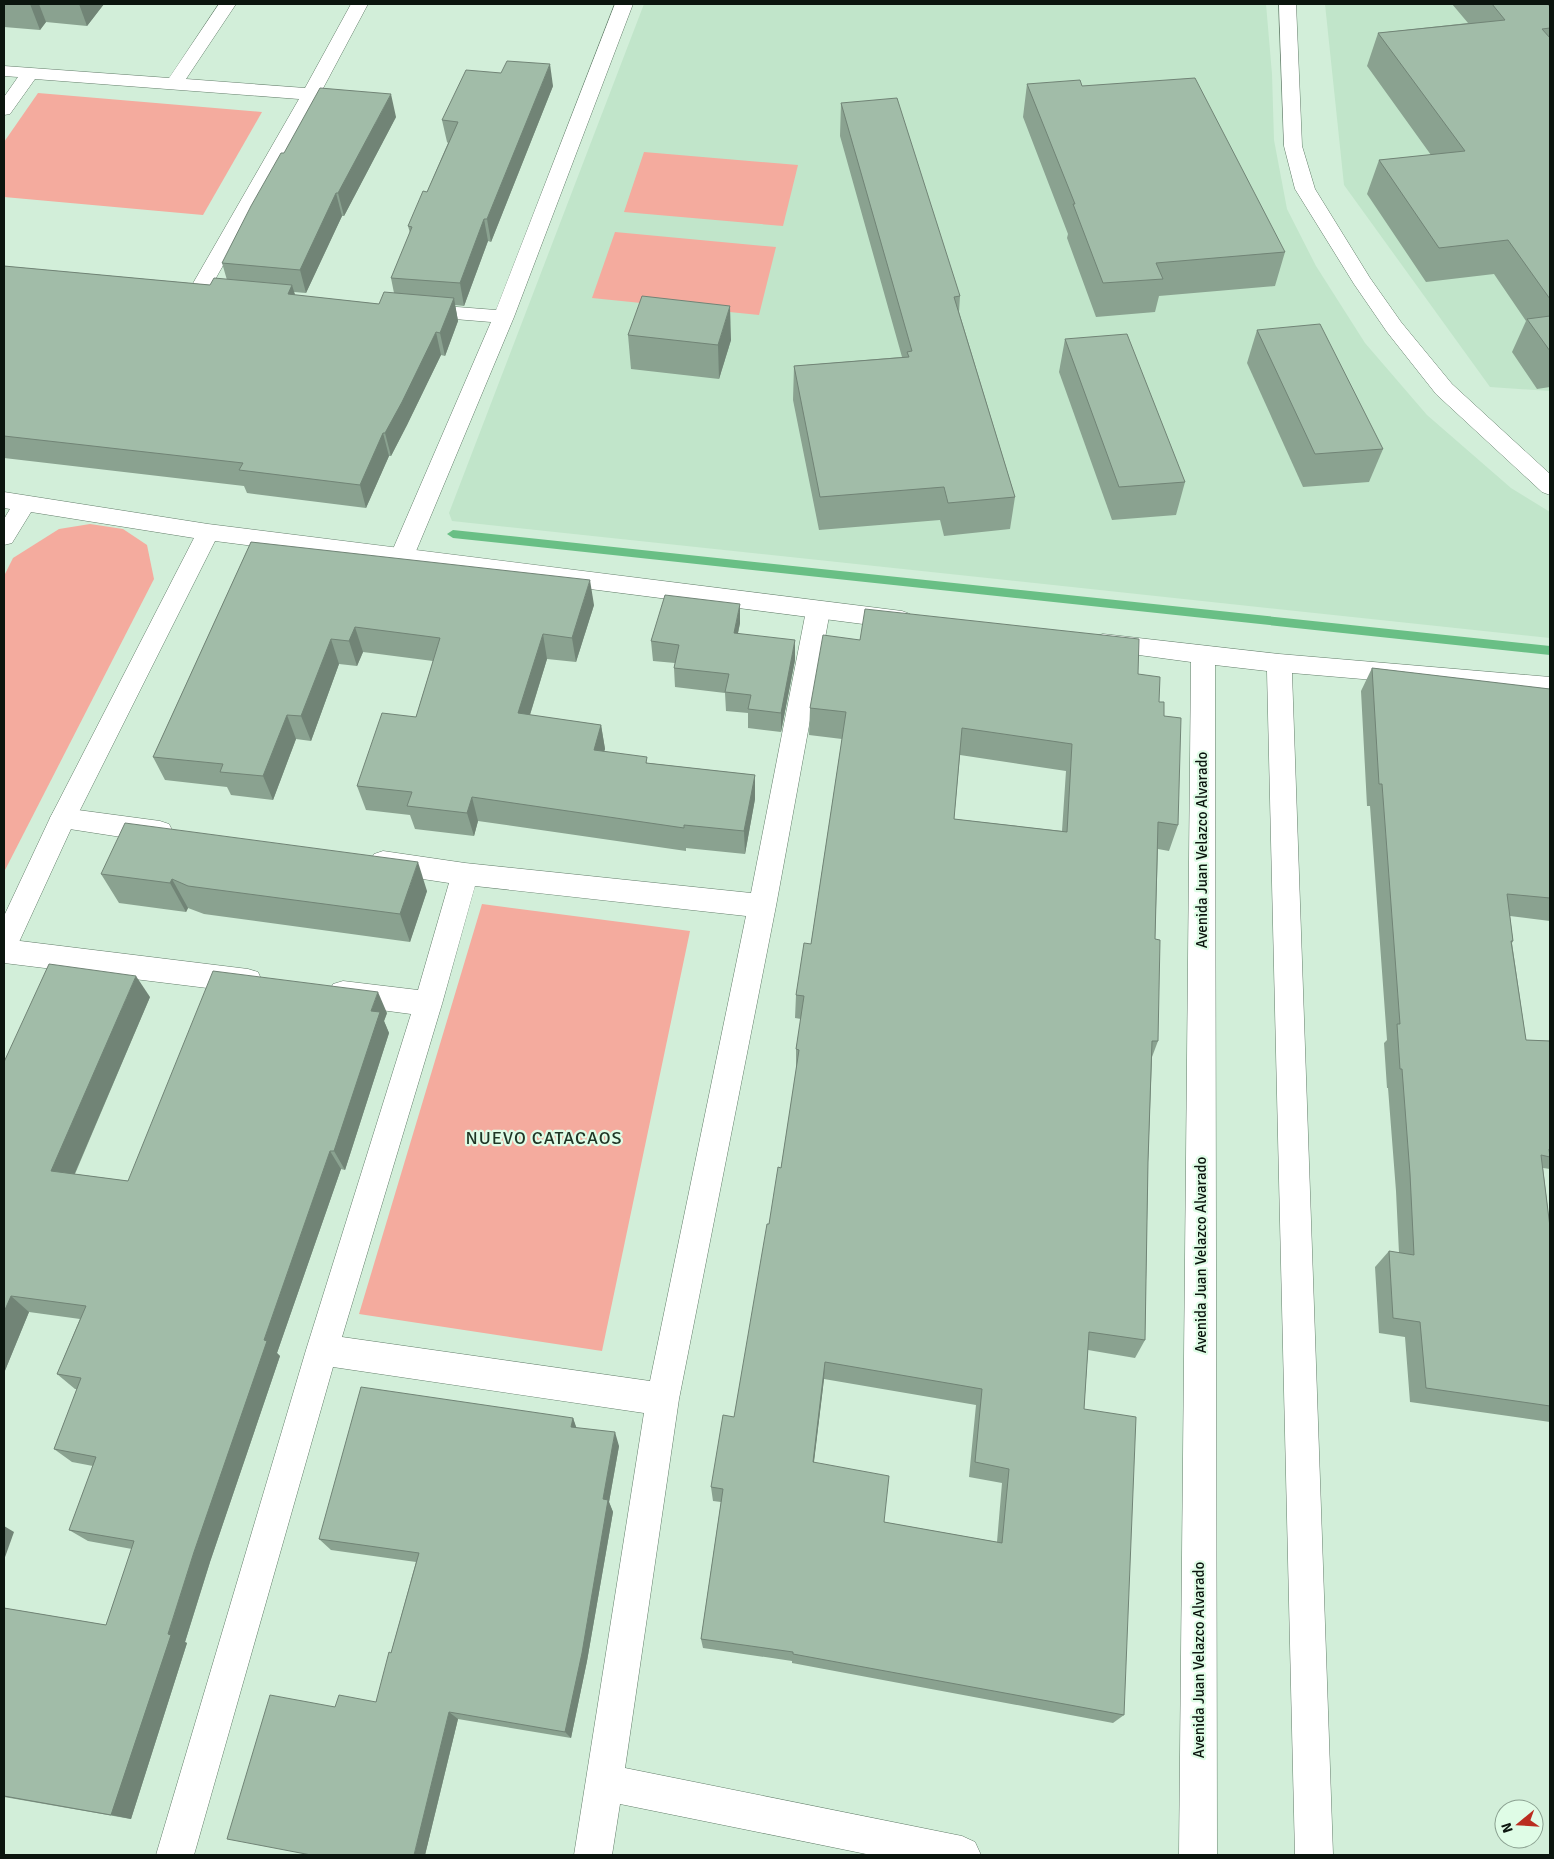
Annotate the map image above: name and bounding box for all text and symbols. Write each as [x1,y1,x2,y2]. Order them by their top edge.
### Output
street label: Avenida Juan Velazco Alvarado [1193,752,1211,948]
district label: NUEVO CATACAOS [465,1127,623,1149]
street label: Avenida Juan Velazco Alvarado [1192,1157,1210,1353]
street label: Avenida Juan Velazco Alvarado [1190,1562,1208,1758]
north arrow [1494,1799,1544,1849]
text: N [1498,1821,1517,1835]

